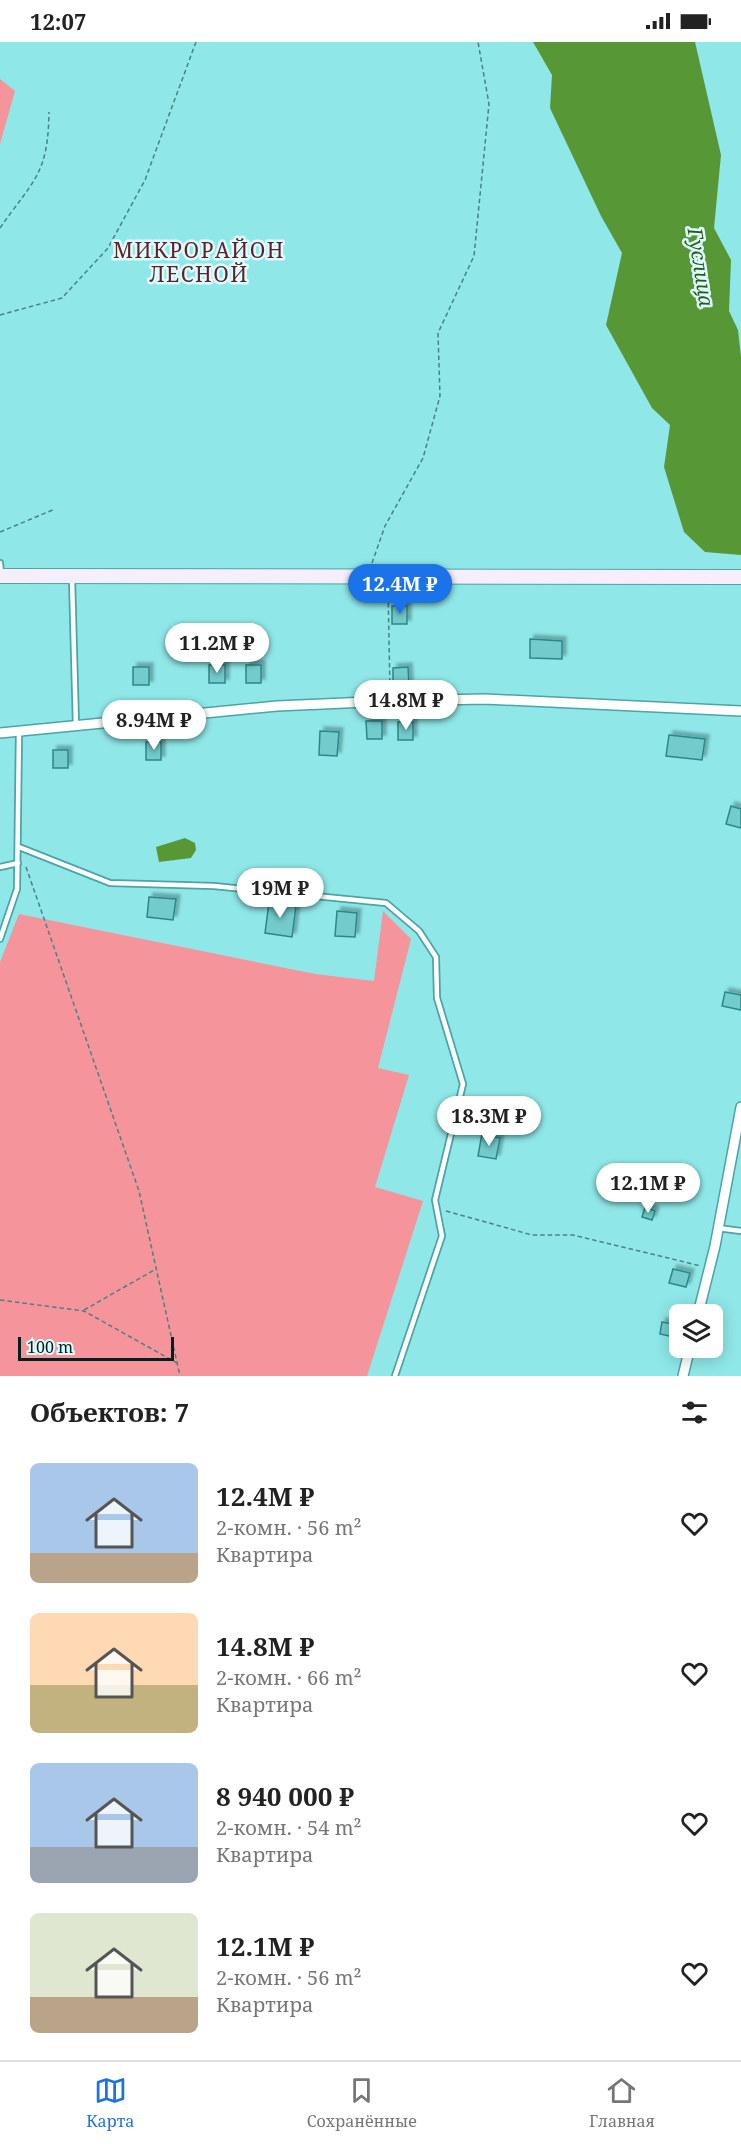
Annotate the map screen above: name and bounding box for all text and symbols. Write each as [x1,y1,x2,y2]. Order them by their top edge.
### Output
text: 12:07 [30,6,86,36]
water label: Гуслица [681,225,721,308]
district label: МИКРОРАЙОН ЛЕСНОЙ [113,236,285,288]
pin: 12.4M ₽ [345,564,455,615]
text: 12.4M ₽ [362,570,438,597]
pin: 11.2M ₽ [162,623,272,674]
text: 11.2M ₽ [179,629,255,656]
pin: 14.8M ₽ [351,680,461,731]
text: 14.8M ₽ [368,686,444,713]
pin: 8.94M ₽ [99,700,209,751]
text: 8.94M ₽ [116,706,192,733]
pin: 19M ₽ [238,868,322,919]
text: 19M ₽ [251,874,309,901]
pin: 18.3M ₽ [434,1096,544,1147]
text: 18.3M ₽ [451,1102,527,1129]
pin: 12.1M ₽ [593,1163,703,1214]
text: 12.1M ₽ [610,1169,686,1196]
map controls [669,1304,723,1358]
button: layers [669,1304,723,1358]
scale bar [18,1334,174,1362]
text: 100 m [27,1336,73,1358]
text: Объектов: 7 [30,1394,189,1430]
icon: filters [678,1396,711,1429]
text: 12.4M ₽ [216,1478,315,1514]
icon: home [78,1487,150,1559]
icon: heart [678,1507,711,1540]
text: 2-комн. · 56 m² [216,1514,362,1541]
text: Квартира [216,1541,313,1568]
text: 14.8M ₽ [216,1628,315,1664]
icon: home [78,1637,150,1709]
icon: heart [678,1657,711,1690]
text: 2-комн. · 66 m² [216,1664,362,1691]
text: Квартира [216,1691,313,1718]
text: 8 940 000 ₽ [216,1778,354,1814]
icon: home [78,1787,150,1859]
icon: heart [678,1807,711,1840]
text: 2-комн. · 54 m² [216,1814,362,1841]
text: Квартира [216,1841,313,1868]
text: 12.1M ₽ [216,1928,315,1964]
icon: home [78,1937,150,2009]
icon: heart [678,1957,711,1990]
text: 2-комн. · 56 m² [216,1964,362,1991]
text: Квартира [216,1991,313,2018]
tab: Карта [86,2074,134,2132]
tab: Сохранённые [307,2074,417,2132]
tab: Главная [589,2074,655,2132]

